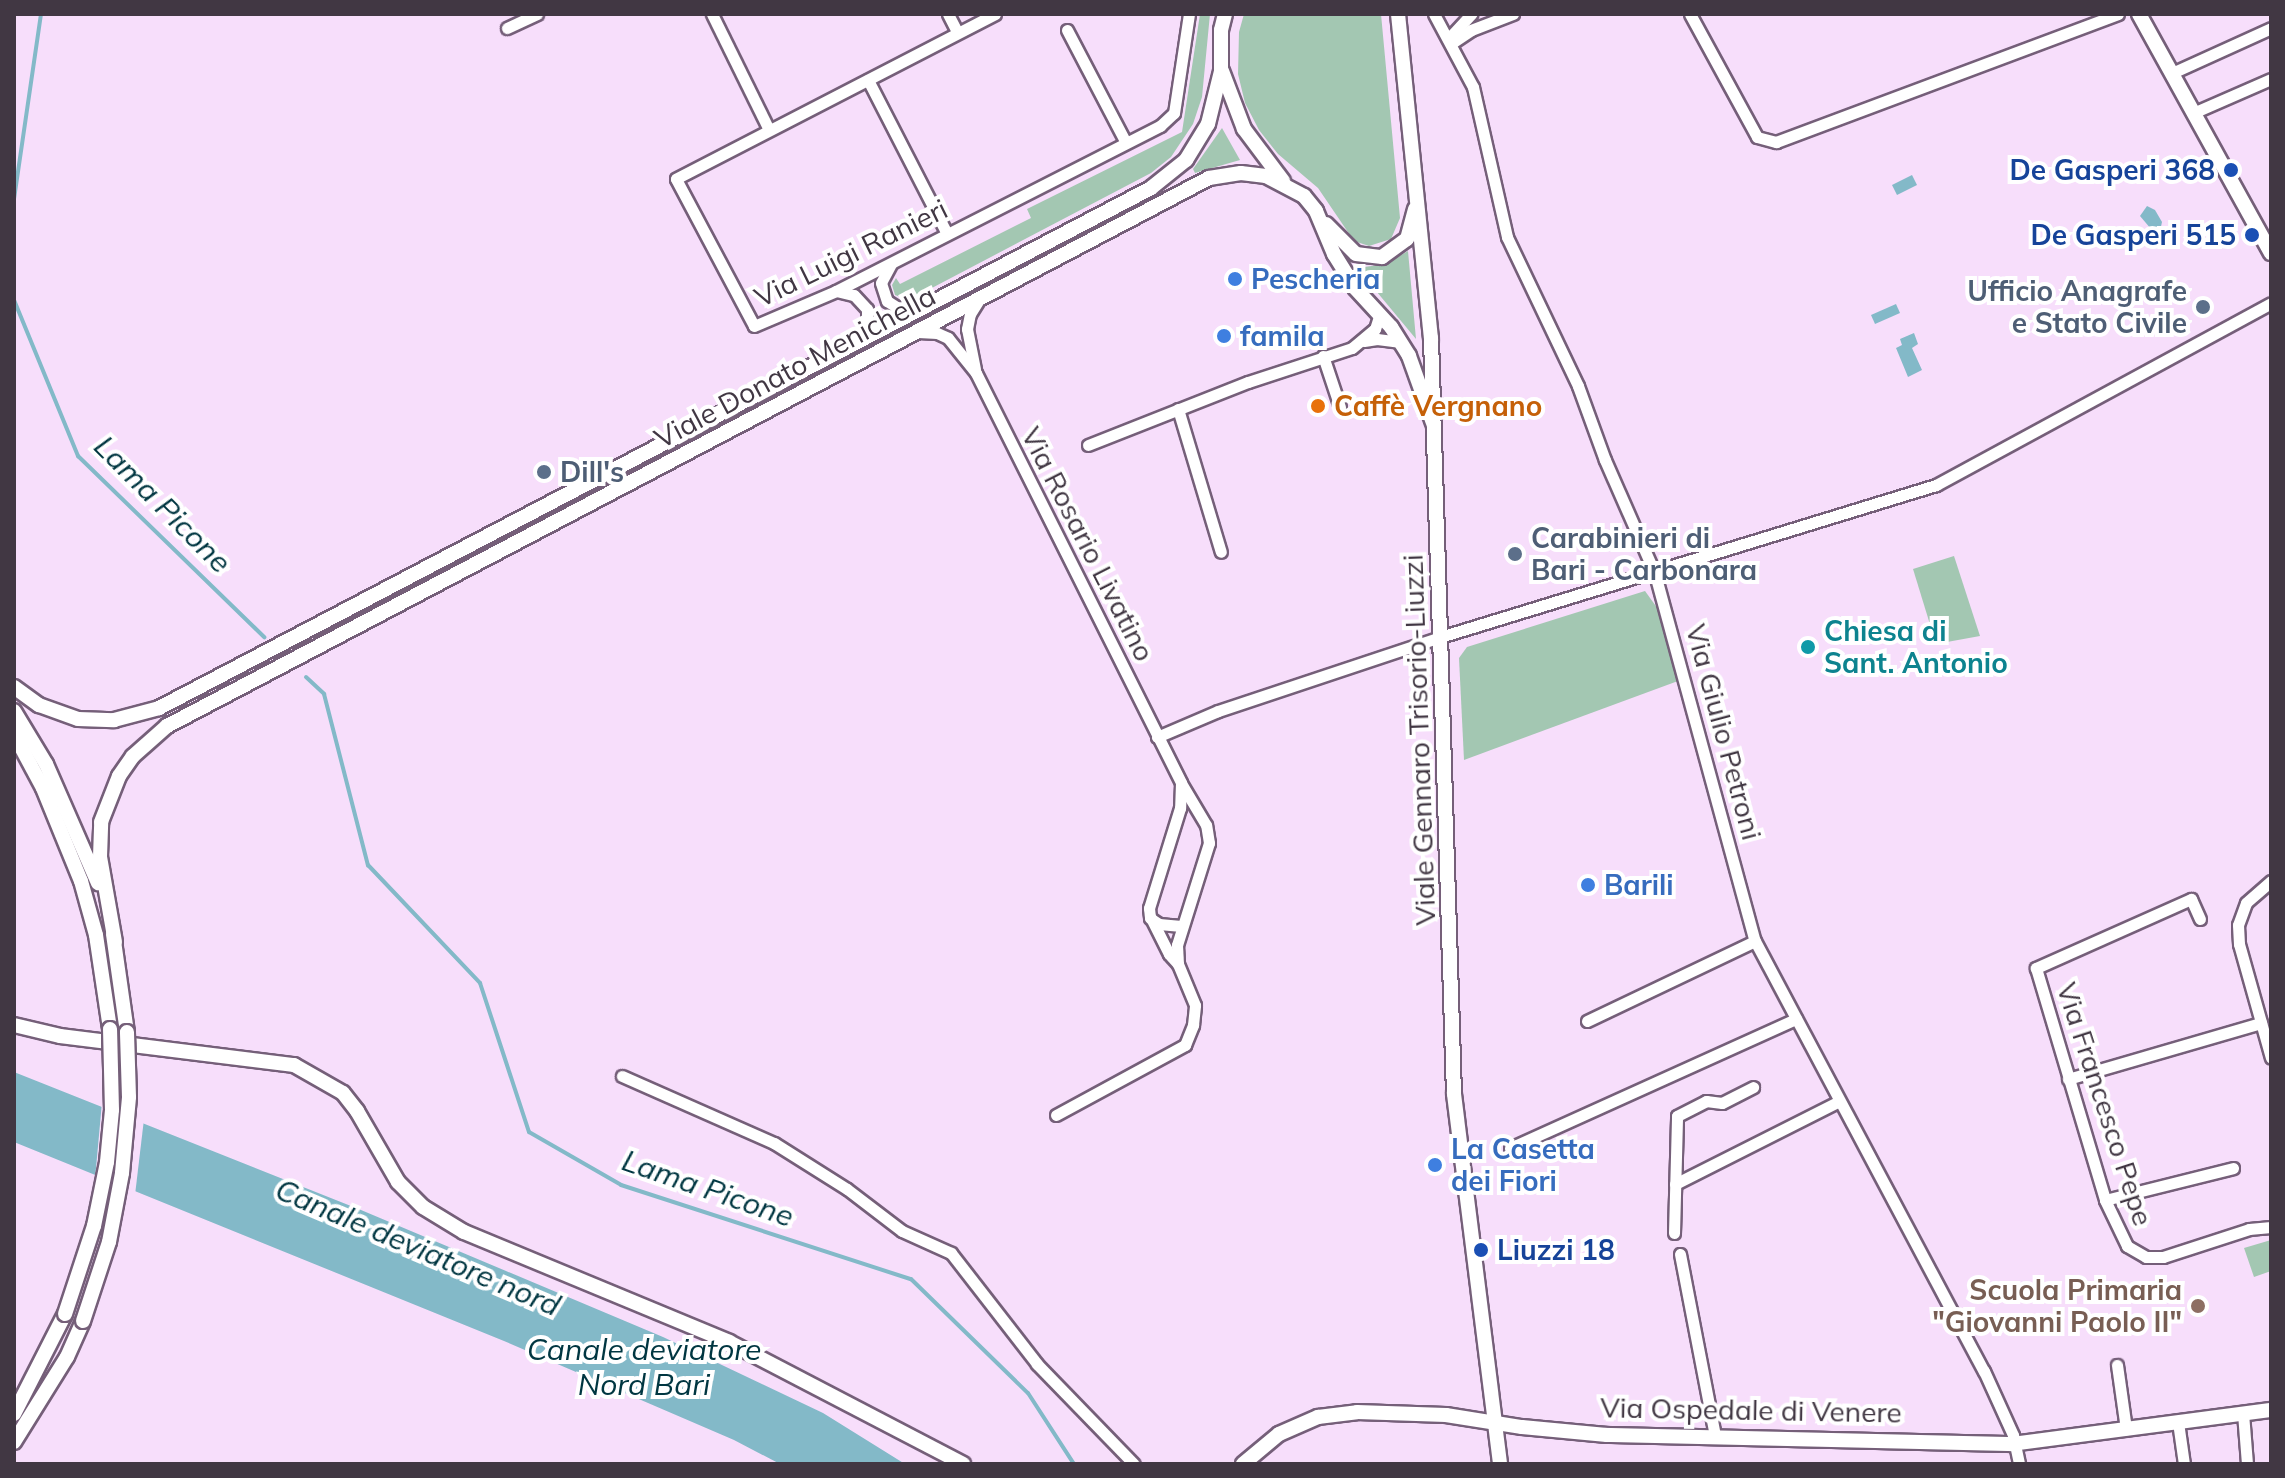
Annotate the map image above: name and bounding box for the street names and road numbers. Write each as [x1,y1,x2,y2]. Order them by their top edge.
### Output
street label: Via Luigi Ranieri [749,192,953,314]
street label: Viale Donato Menichella [649,279,941,455]
street label: Via Rosario Livatino [1014,421,1162,667]
street label: Viale Gennaro Trisorio-Liuzzi [1396,554,1442,926]
street label: Via Giulio Petroni [1679,620,1769,844]
street label: Via Francesco Pepe [2050,978,2160,1230]
street label: Via Ospedale di Venere [1600,1391,1902,1429]

